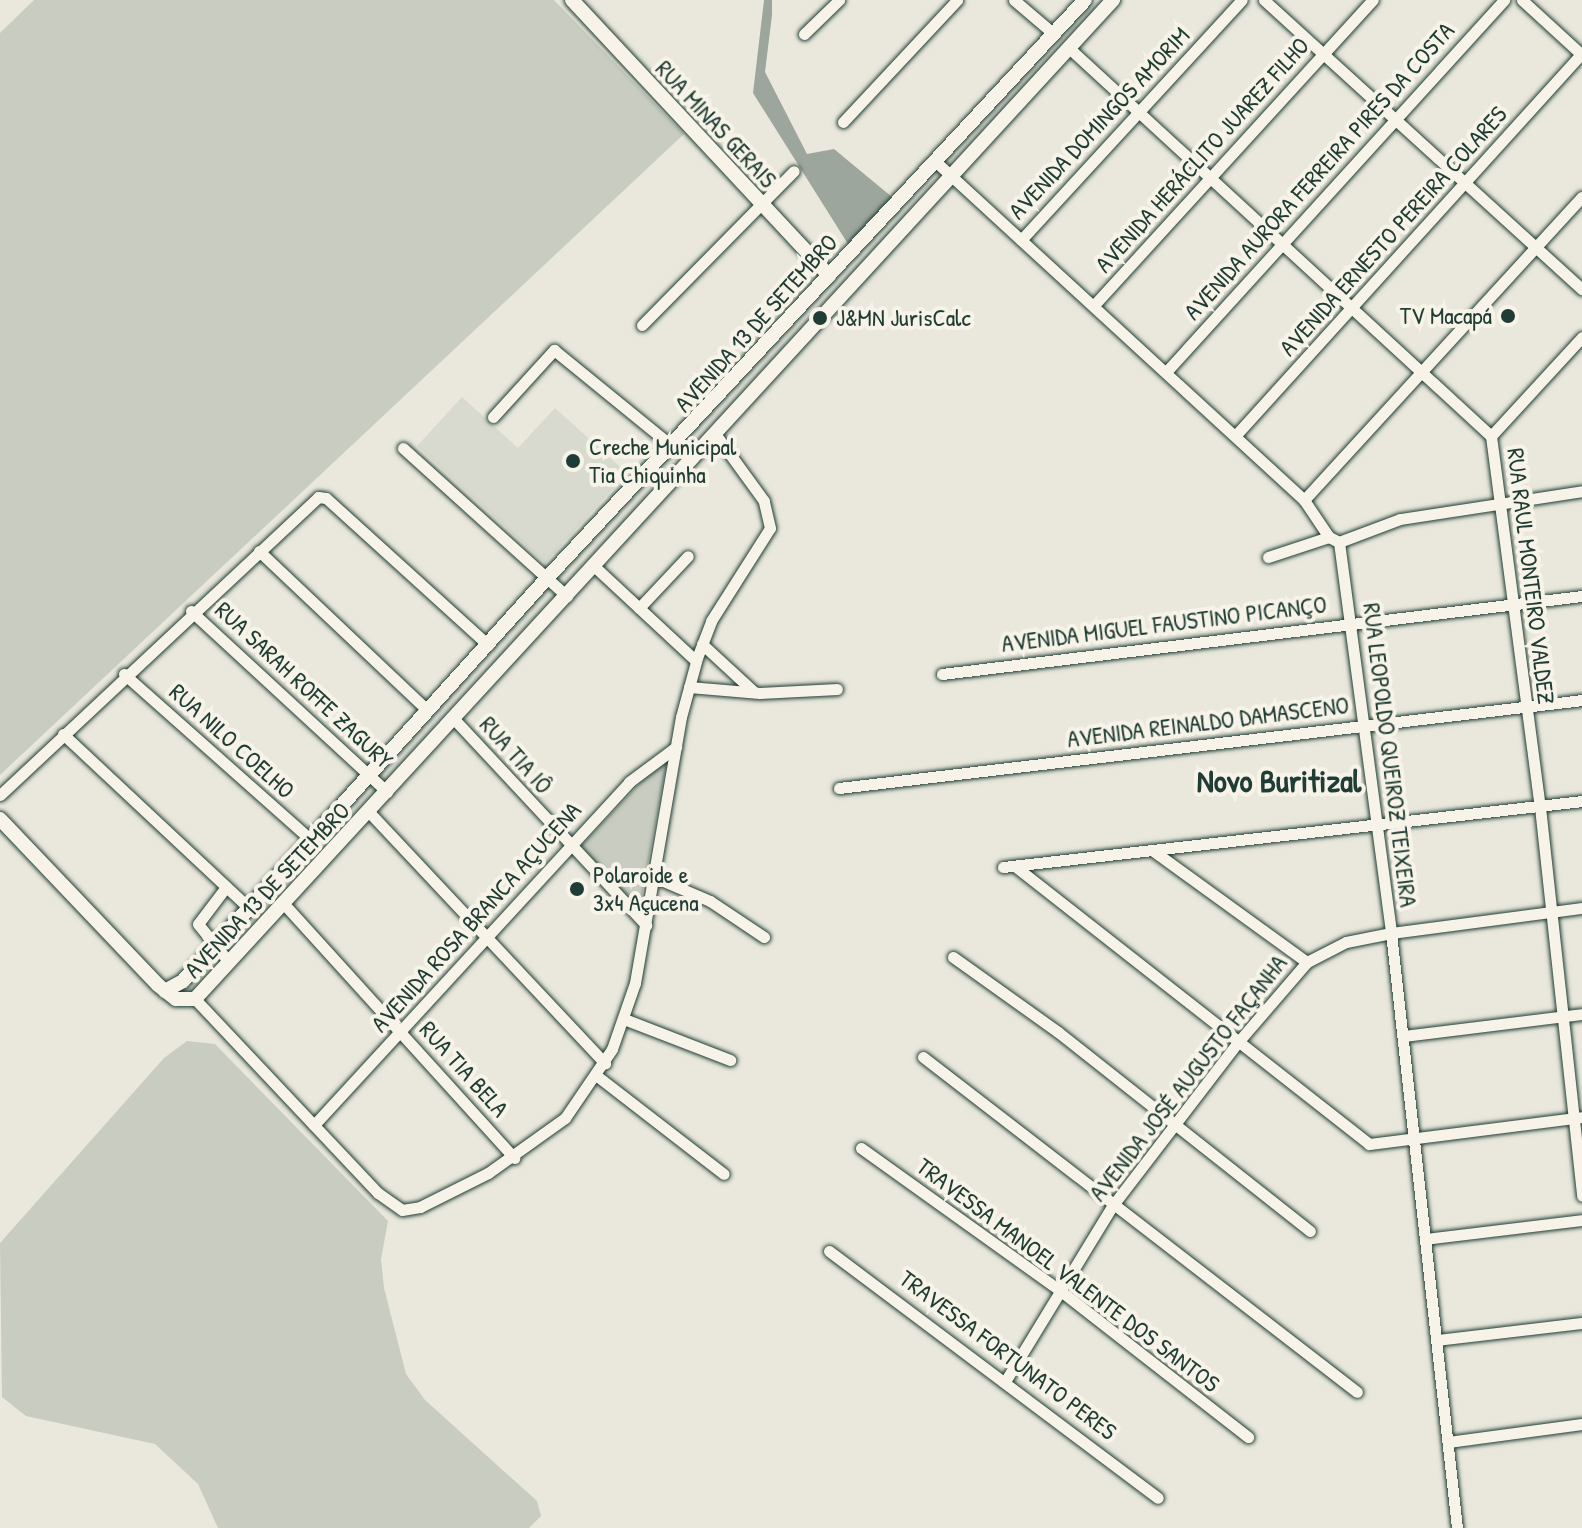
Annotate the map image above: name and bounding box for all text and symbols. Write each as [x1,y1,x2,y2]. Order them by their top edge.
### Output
street label: AVENIDA AURORA FERREIRA PIRES DA COSTA [1178,16,1460,326]
street label: AVENIDA DOMINGOS AMORIM [1003,21,1195,225]
street label: AVENIDA HERÁCLITO JUAREZ FILHO [1089,32,1315,278]
street label: RUA MINAS GERAIS [650,54,782,194]
street label: AVENIDA ERNESTO PEREIRA COLARES [1273,100,1513,362]
street label: AVENIDA 13 DE SETEMBRO [669,228,843,418]
place label: TV Macapá [1400,302,1492,330]
place label: J&MN JurisCalc [836,304,971,332]
marker: TV Macapá [1499,307,1517,325]
marker: J&MN JurisCalc [811,309,829,327]
place label: Creche Municipal Tia Chiquinha [589,433,736,489]
street label: RUA RAUL MONTEIRO VALDEZ [1501,446,1561,706]
marker: Creche Municipal Tia Chiquinha [564,452,582,470]
street label: AVENIDA MIGUEL FAUSTINO PICANÇO [1000,590,1328,658]
street label: RUA SARAH ROFFE ZAGURY [209,595,399,775]
street label: RUA LEOPOLDO QUEIROZ TEIXEIRA [1357,601,1423,909]
street label: RUA NILO COELHO [164,677,300,805]
street label: AVENIDA REINALDO DAMASCENO [1065,690,1351,754]
street label: RUA TIA IÔ [474,710,558,800]
district label: Novo Buritizal [1197,762,1361,800]
street label: AVENIDA 13 DE SETEMBRO [178,796,356,984]
street label: AVENIDA ROSA BRANCA AÇUCENA [365,796,587,1038]
place label: Polaroide e 3x4 Açucena [593,861,699,917]
marker: Polaroide e 3x4 Açucena [568,880,586,898]
street label: AVENIDA JOSÉ AUGUSTO FAÇANHA [1083,949,1293,1207]
street label: RUA TIA BELA [414,1015,514,1123]
street label: TRAVESSA MANOEL VALENTE DOS SANTOS [911,1152,1225,1398]
street label: TRAVESSA FORTUNATO PERES [894,1264,1122,1446]

